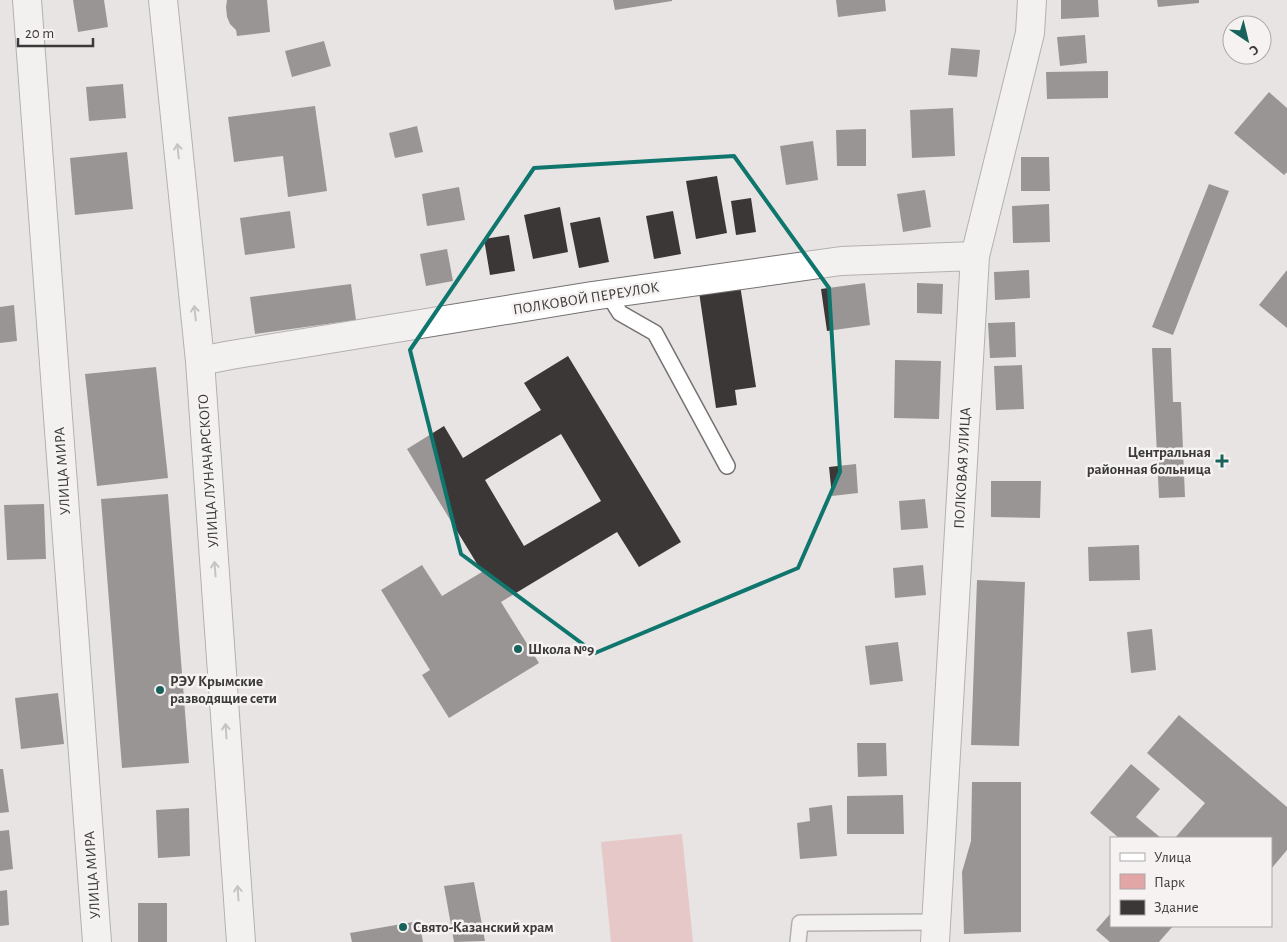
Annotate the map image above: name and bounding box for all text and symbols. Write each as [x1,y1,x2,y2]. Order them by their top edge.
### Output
scale bar [18,15,92,47]
north arrow [1222,15,1272,65]
text: 20 m [25,26,54,41]
text: С [1246,42,1261,58]
one-way arrow [173,143,183,159]
street label: ПОЛКОВОЙ ПЕРЕУЛОК [512,279,660,317]
one-way arrow [190,305,200,321]
street label: УЛИЦА ЛУНАЧАРСКОГО [196,394,221,548]
street label: ПОЛКОВАЯ УЛИЦА [952,407,973,529]
street label: УЛИЦА МИРА [52,426,73,515]
place label: Центральная районная больница [1087,445,1211,477]
marker: Центральная районная больница [1215,454,1229,468]
one-way arrow [210,561,219,577]
place label: Школа №9 [528,642,594,657]
marker: Школа №9 [512,643,524,655]
place label: РЭУ Крымские разводящие сети [170,674,277,706]
marker: РЭУ Крымские разводящие сети [154,684,166,696]
one-way arrow [222,724,231,740]
street label: УЛИЦА МИРА [82,830,103,919]
legend [1110,837,1272,927]
text: Улица [1154,850,1191,865]
text: Парк [1154,875,1185,890]
one-way arrow [233,886,243,902]
text: Здание [1154,900,1199,915]
place label: Свято-Казанский храм [413,920,554,935]
marker: Свято-Казанский храм [397,921,409,933]

